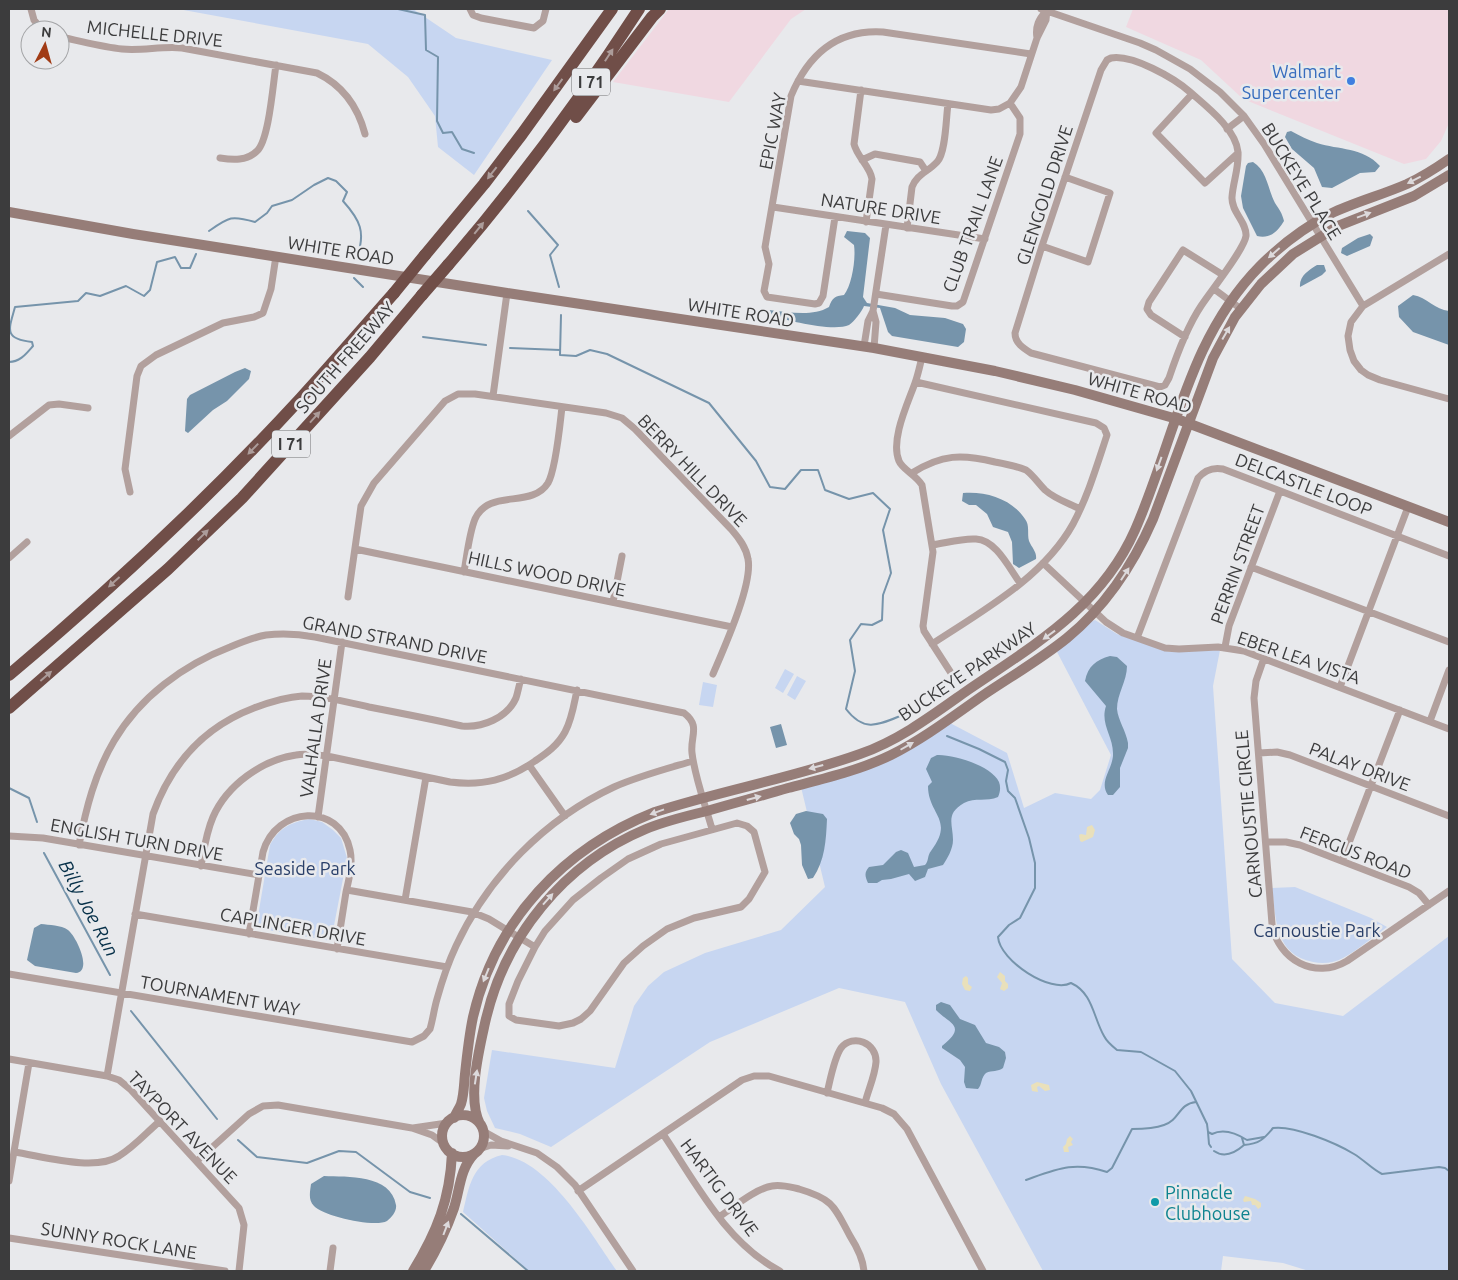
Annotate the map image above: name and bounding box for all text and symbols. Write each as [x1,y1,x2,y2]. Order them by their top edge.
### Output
street label: MICHELLE DRIVE [86,16,224,50]
north arrow [20,20,70,70]
text: N [40,24,52,41]
one-way arrow [604,49,614,62]
place label: Walmart Supercenter [1242,61,1341,102]
road number: I 71 [572,68,610,95]
marker: Walmart Supercenter [1345,75,1357,87]
one-way arrow [553,78,563,92]
street label: EPIC WAY [755,90,789,171]
street label: BUCKEYE PLACE [1258,119,1346,243]
street label: GLENGOLD DRIVE [1012,122,1076,268]
street label: CLUB TRAIL LANE [938,153,1006,295]
one-way arrow [487,166,497,180]
one-way arrow [1406,176,1421,184]
street label: NATURE DRIVE [819,189,943,227]
one-way arrow [1356,211,1371,218]
one-way arrow [474,222,485,235]
street label: WHITE ROAD [286,232,396,268]
one-way arrow [1269,247,1281,259]
street label: WHITE ROAD [686,294,796,330]
street label: SOUTH FREEWAY [291,297,399,417]
one-way arrow [1222,325,1230,340]
street label: WHITE ROAD [1086,368,1194,416]
street label: BERRY HILL DRIVE [634,410,752,530]
one-way arrow [310,411,321,424]
road number: I 71 [272,430,310,458]
one-way arrow [247,442,259,454]
street label: DELCASTLE LOOP [1233,449,1375,519]
one-way arrow [1155,457,1163,472]
street label: PERRIN STREET [1206,501,1268,627]
one-way arrow [197,529,209,541]
street label: HILLS WOOD DRIVE [466,547,628,599]
one-way arrow [1120,567,1129,580]
one-way arrow [108,577,121,588]
street label: GRAND STRAND DRIVE [301,611,489,667]
street label: BUCKEYE PARKWAY [894,617,1040,725]
street label: EBER LEA VISTA [1235,627,1363,687]
one-way arrow [1042,630,1055,640]
street label: VALHALLA DRIVE [295,657,335,799]
one-way arrow [39,670,51,682]
street label: CARNOUSTIE CIRCLE [1231,729,1265,899]
street label: PALAY DRIVE [1307,738,1413,794]
one-way arrow [901,741,914,750]
one-way arrow [809,763,824,771]
one-way arrow [746,793,761,801]
one-way arrow [649,809,664,816]
street label: ENGLISH TURN DRIVE [49,814,225,864]
street label: FERGUS ROAD [1297,822,1415,882]
water label: Billy Joe Run [54,856,124,960]
park label: Seaside Park [254,858,356,878]
one-way arrow [542,893,554,905]
street label: CAPLINGER DRIVE [218,903,368,949]
park label: Carnoustie Park [1253,920,1381,940]
one-way arrow [482,967,490,982]
street label: TOURNAMENT WAY [139,971,302,1019]
street label: TAYPORT AVENUE [125,1067,241,1187]
one-way arrow [472,1068,480,1084]
street label: HARTIG DRIVE [677,1135,763,1239]
place label: Pinnacle Clubhouse [1165,1182,1250,1223]
marker: Pinnacle Clubhouse [1149,1196,1161,1208]
street label: SUNNY ROCK LANE [40,1218,198,1262]
one-way arrow [442,1220,450,1235]

